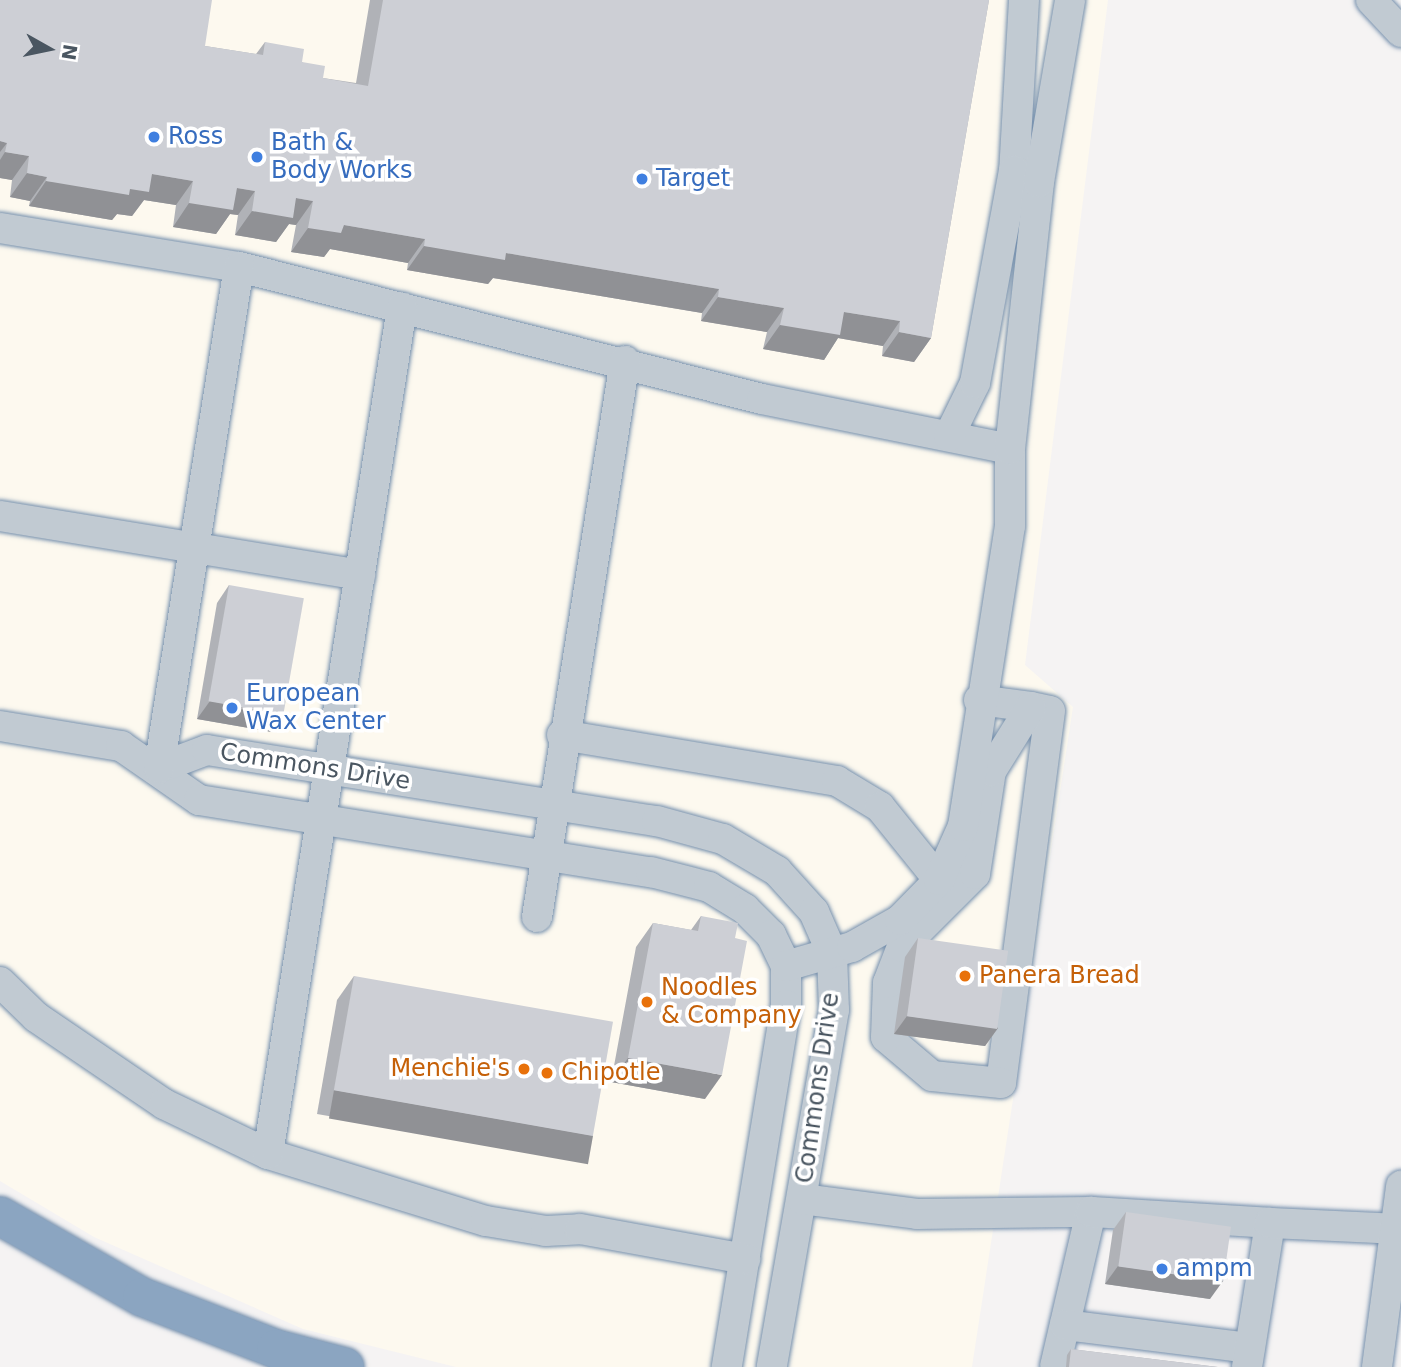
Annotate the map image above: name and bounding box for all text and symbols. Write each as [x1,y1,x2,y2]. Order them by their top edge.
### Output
north arrow [14,14,84,84]
text: N [58,43,82,62]
place label: Ross [168,123,223,151]
marker: Ross [146,129,162,145]
place label: Bath & Body Works [271,129,412,185]
marker: Bath & Body Works [249,149,265,165]
place label: Target [656,165,730,193]
marker: Target [634,171,650,187]
place label: European Wax Center [246,680,386,736]
marker: European Wax Center [224,700,240,716]
street label: Commons Drive [218,738,412,796]
place label: Panera Bread [979,962,1140,990]
marker: Panera Bread [957,968,973,984]
place label: Noodles & Company [661,974,802,1030]
street label: Commons Drive [790,991,846,1185]
marker: Noodles & Company [639,994,655,1010]
place label: Menchie's [390,1055,510,1083]
place label: Chipotle [561,1059,660,1087]
marker: Menchie's [516,1061,532,1077]
marker: Chipotle [539,1065,555,1081]
place label: ampm [1176,1255,1253,1283]
marker: ampm [1154,1261,1170,1277]

